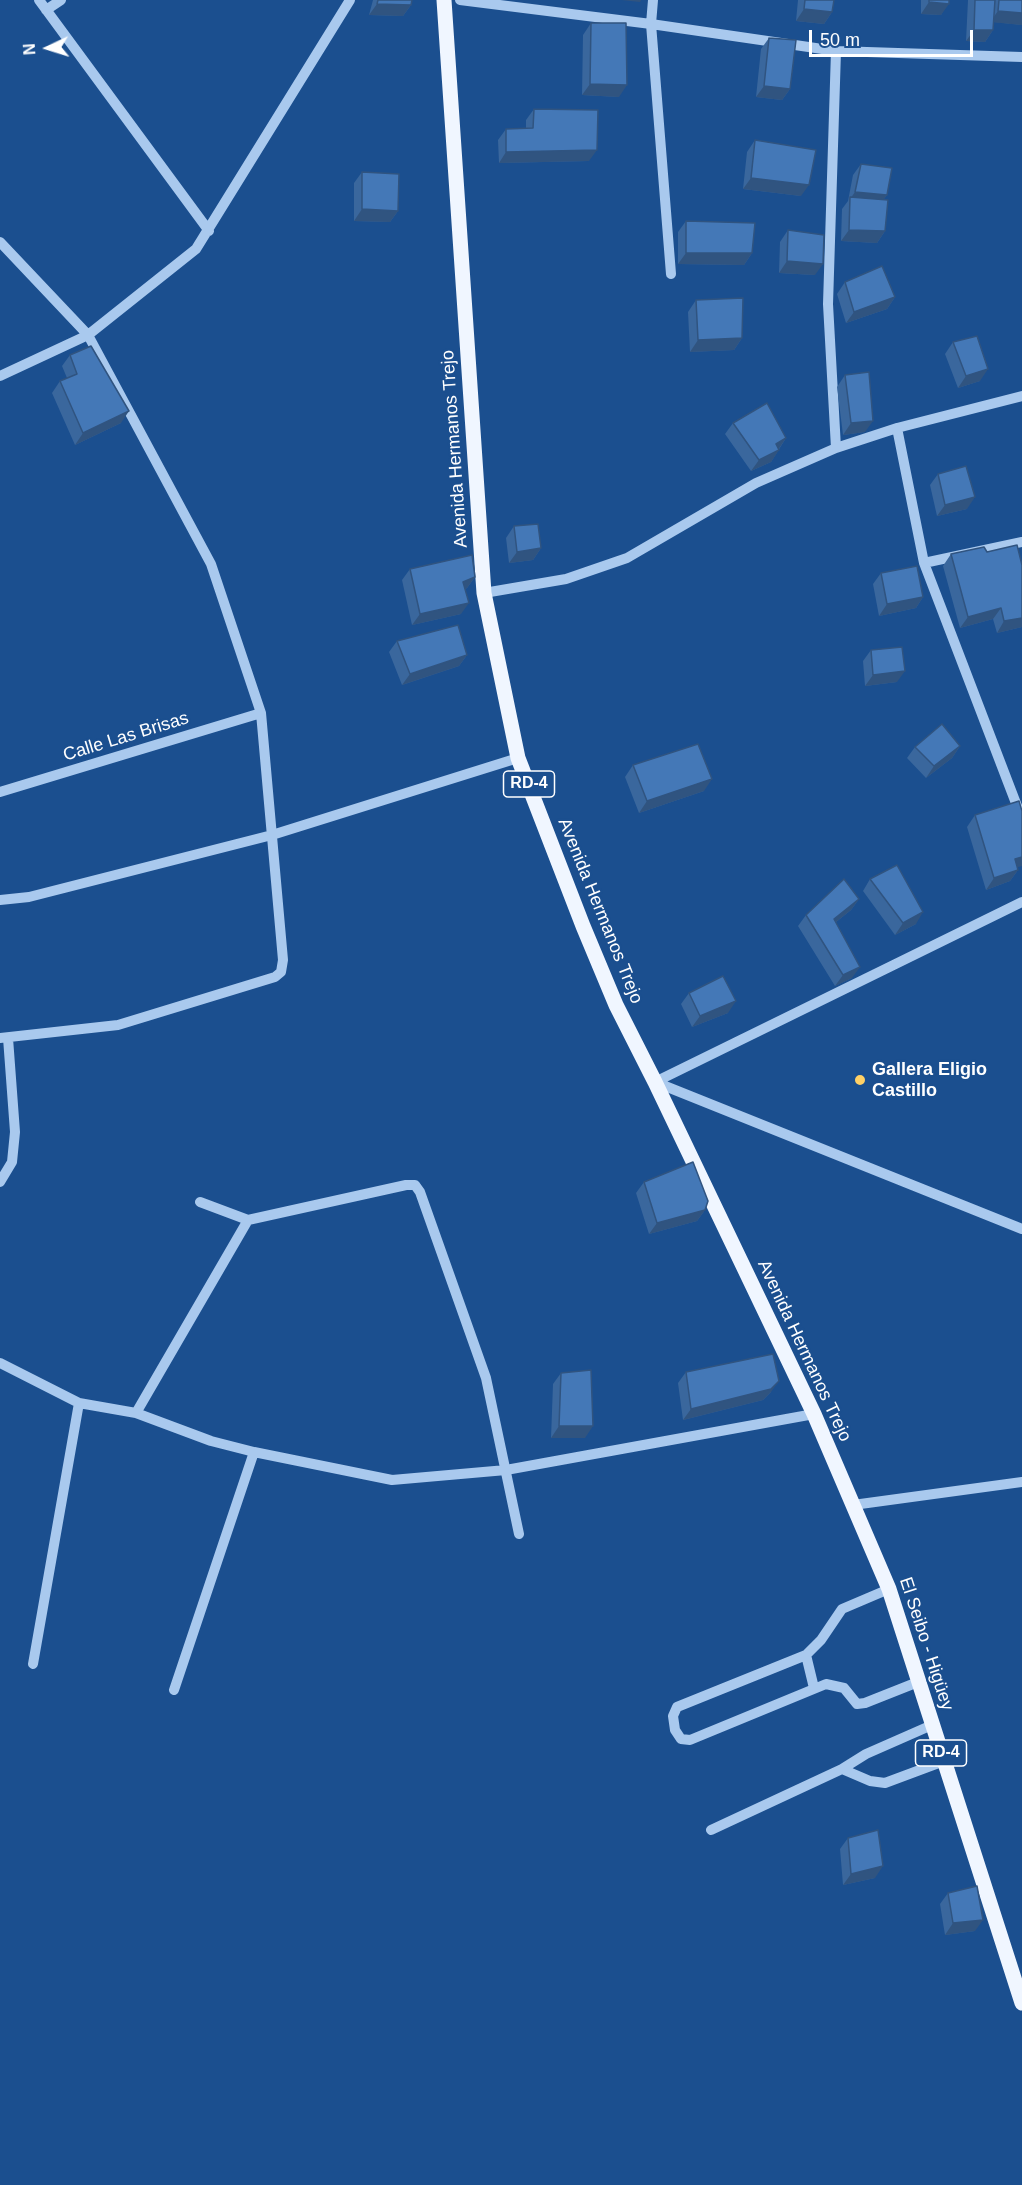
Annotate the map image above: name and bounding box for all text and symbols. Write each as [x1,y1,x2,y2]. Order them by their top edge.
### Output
north arrow [18,18,78,78]
scale bar [812,18,976,56]
text: 50 m [820,30,860,50]
text: N [21,43,38,56]
street label: Avenida Hermanos Trejo [437,349,473,549]
street label: Calle Las Brisas [61,708,191,766]
road number: RD-4 [504,771,554,797]
street label: Avenida Hermanos Trejo [553,815,647,1007]
place label: Gallera Eligio Castillo [872,1059,987,1102]
marker: Gallera Eligio Castillo [853,1073,867,1087]
street label: Avenida Hermanos Trejo [752,1257,856,1445]
street label: El Seibo - Higüey [894,1575,958,1713]
road number: RD-4 [916,1740,966,1766]

